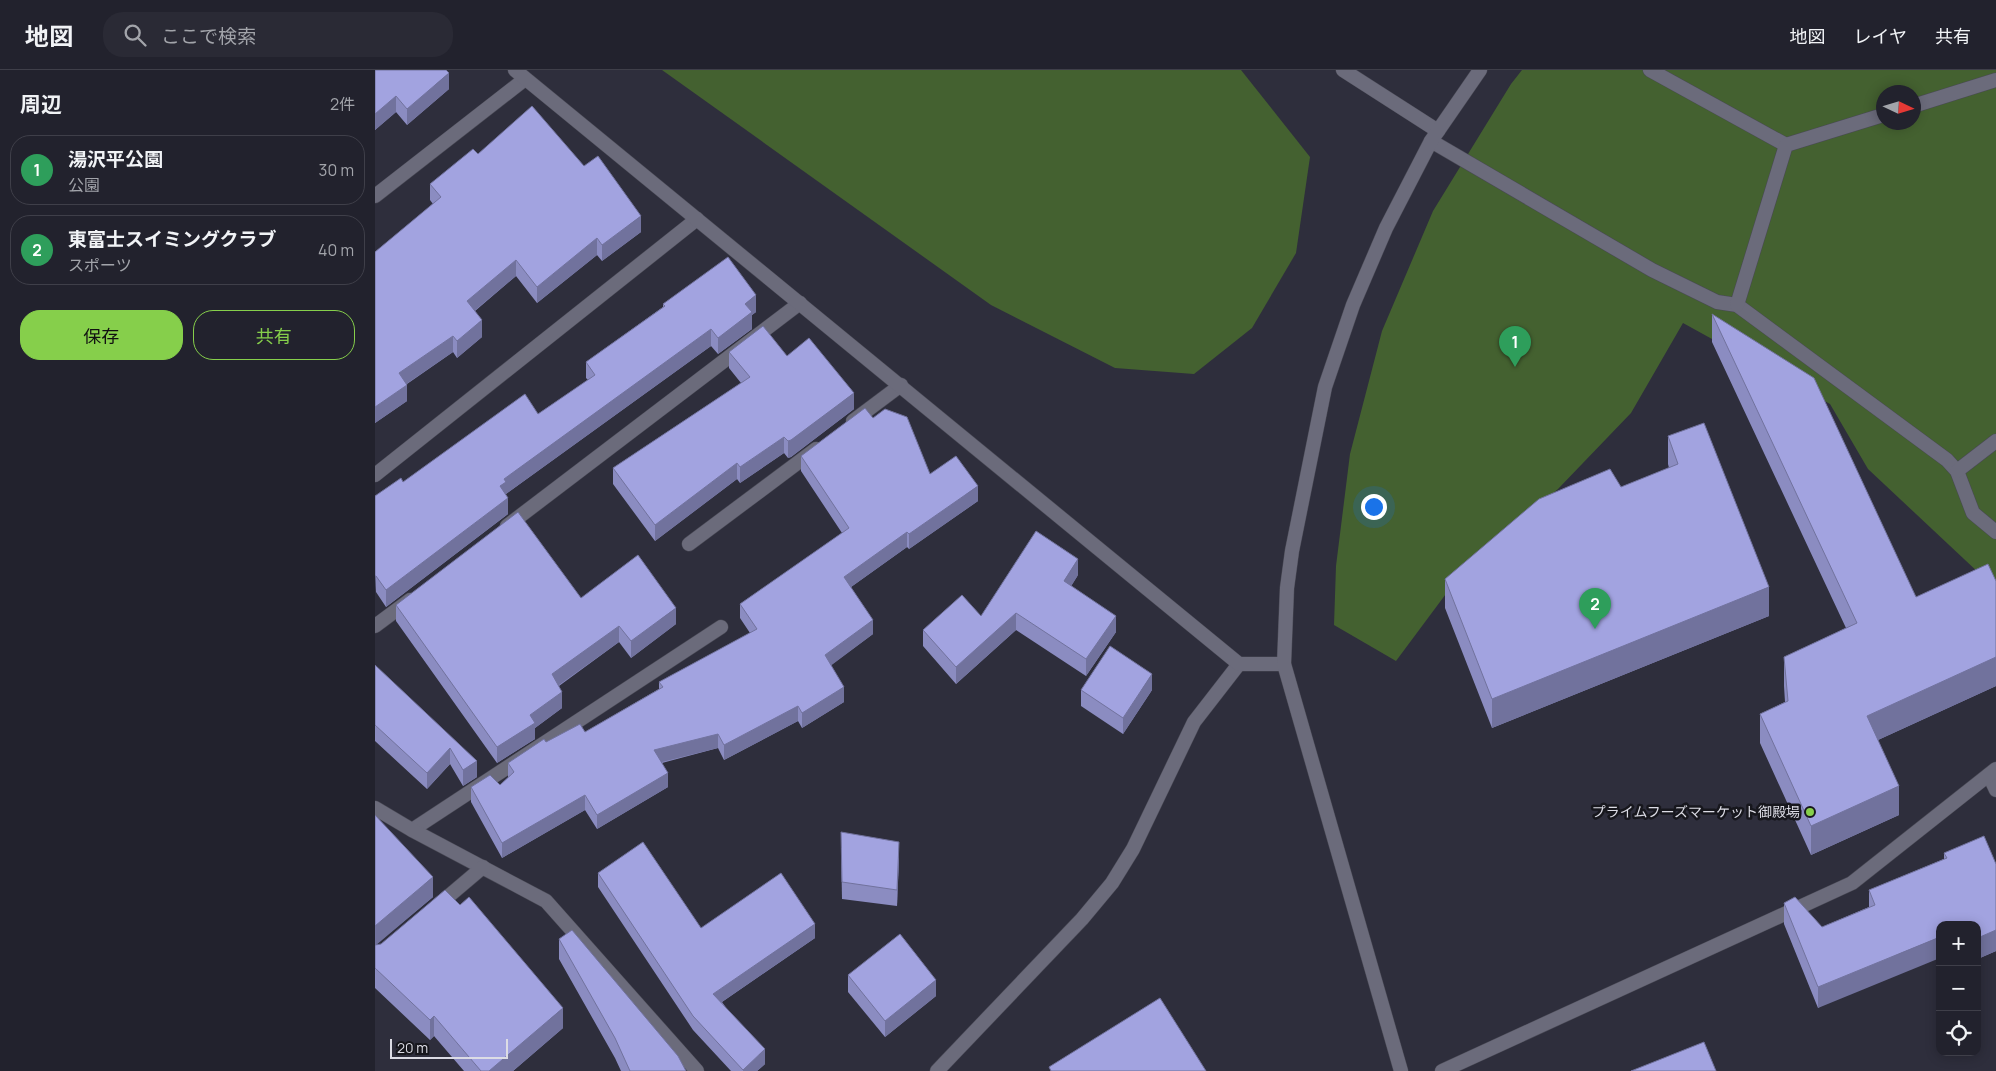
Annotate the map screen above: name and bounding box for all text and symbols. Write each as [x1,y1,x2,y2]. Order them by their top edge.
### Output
search box [103,12,453,57]
text: 地図 [25,19,73,52]
icon: search [121,21,149,49]
text: ここで検索 [161,23,256,49]
text: 地図 [1790,24,1826,48]
text: レイヤ [1854,24,1907,48]
text: 共有 [1935,24,1971,48]
north arrow [1876,85,1921,130]
text: 周辺 [20,90,62,118]
text: 2件 [330,93,355,115]
text: 湯沢平公園 [68,146,163,172]
text: 1 [33,159,41,181]
text: 30 m [319,159,354,181]
text: 公園 [68,174,100,196]
text: 東富士スイミングクラブ [68,226,277,252]
text: 2 [32,239,42,261]
text: 40 m [318,239,354,261]
text: スポーツ [68,254,132,276]
button: 保存 [20,310,183,360]
button: 共有 [193,310,355,360]
pin: 1 [1499,326,1531,367]
your location [1361,494,1387,520]
pin: 2 [1579,588,1611,629]
place label: プライムフーズマーケット御殿場 [1592,802,1800,821]
marker: プライムフーズマーケット御殿場 [1804,806,1816,818]
map controls [1936,921,1981,1056]
button: + [1936,921,1981,966]
button: − [1936,966,1981,1011]
button: locate [1936,1011,1981,1056]
scale bar [390,1036,507,1059]
text: 20 m [397,1038,428,1057]

